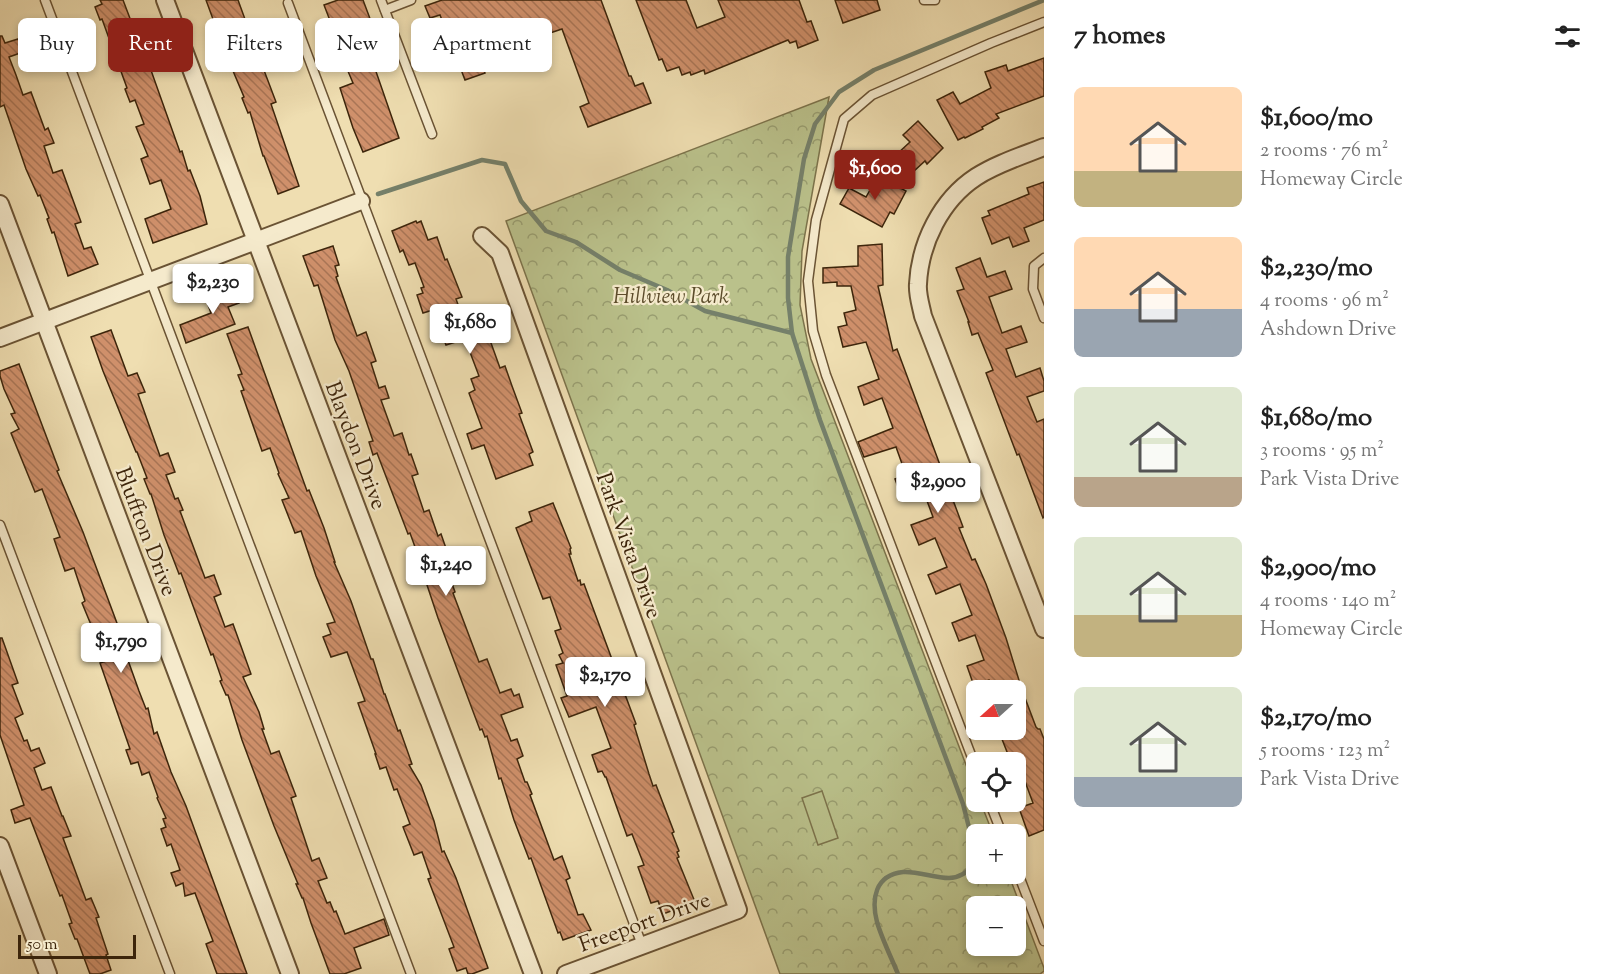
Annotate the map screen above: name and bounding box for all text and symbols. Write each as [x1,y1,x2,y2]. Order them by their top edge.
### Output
chip: Buy [18,18,96,72]
chip: Rent [108,18,193,72]
chip: Filters [205,18,303,72]
chip: New [315,18,399,72]
chip: Apartment [411,18,552,72]
text: 7 homes [1074,18,1165,55]
icon: filters [1551,20,1584,53]
text: $1,600/mo [1260,100,1373,137]
icon: home [1122,111,1194,183]
text: 2 rooms · 76 m² [1260,137,1388,166]
pin: $1,600 [826,150,924,201]
text: $1,600 [848,155,902,184]
text: Homeway Circle [1260,166,1403,195]
text: $2,230/mo [1260,250,1373,287]
icon: home [1122,261,1194,333]
pin: $2,230 [164,264,262,315]
text: $2,230 [187,269,239,298]
park label: Hillview Park [613,282,729,314]
text: 4 rooms · 96 m² [1260,287,1389,316]
pin: $1,680 [421,304,519,355]
text: $1,680 [444,309,496,338]
text: Ashdown Drive [1260,316,1396,345]
street label: Blaydon Drive [315,377,393,515]
text: $1,680/mo [1260,400,1372,437]
icon: home [1122,411,1194,483]
text: 3 rooms · 95 m² [1260,437,1384,466]
street label: Bluffton Drive [105,463,183,601]
pin: $2,900 [889,463,987,514]
text: Park Vista Drive [1260,466,1399,495]
street label: Park Vista Drive [586,468,668,624]
text: $2,900 [910,468,966,497]
pin: $1,240 [397,546,495,597]
text: $2,900/mo [1260,550,1376,587]
text: $1,240 [420,551,472,580]
icon: home [1122,561,1194,633]
text: 4 rooms · 140 m² [1260,587,1397,616]
text: Homeway Circle [1260,616,1403,645]
pin: $1,790 [72,623,170,674]
text: $1,790 [95,628,147,657]
pin: $2,170 [556,657,654,708]
text: $2,170 [579,662,631,691]
north arrow [966,680,1026,740]
map controls [966,680,1026,956]
text: $2,170/mo [1260,700,1372,737]
icon: home [1122,711,1194,783]
text: 5 rooms · 123 m² [1260,737,1390,766]
button: locate [966,752,1026,812]
text: Park Vista Drive [1260,766,1399,795]
button: + [966,824,1026,884]
street label: Freeport Drive [575,885,715,962]
button: − [966,896,1026,956]
scale bar [18,932,136,960]
text: 50 m [27,934,58,957]

